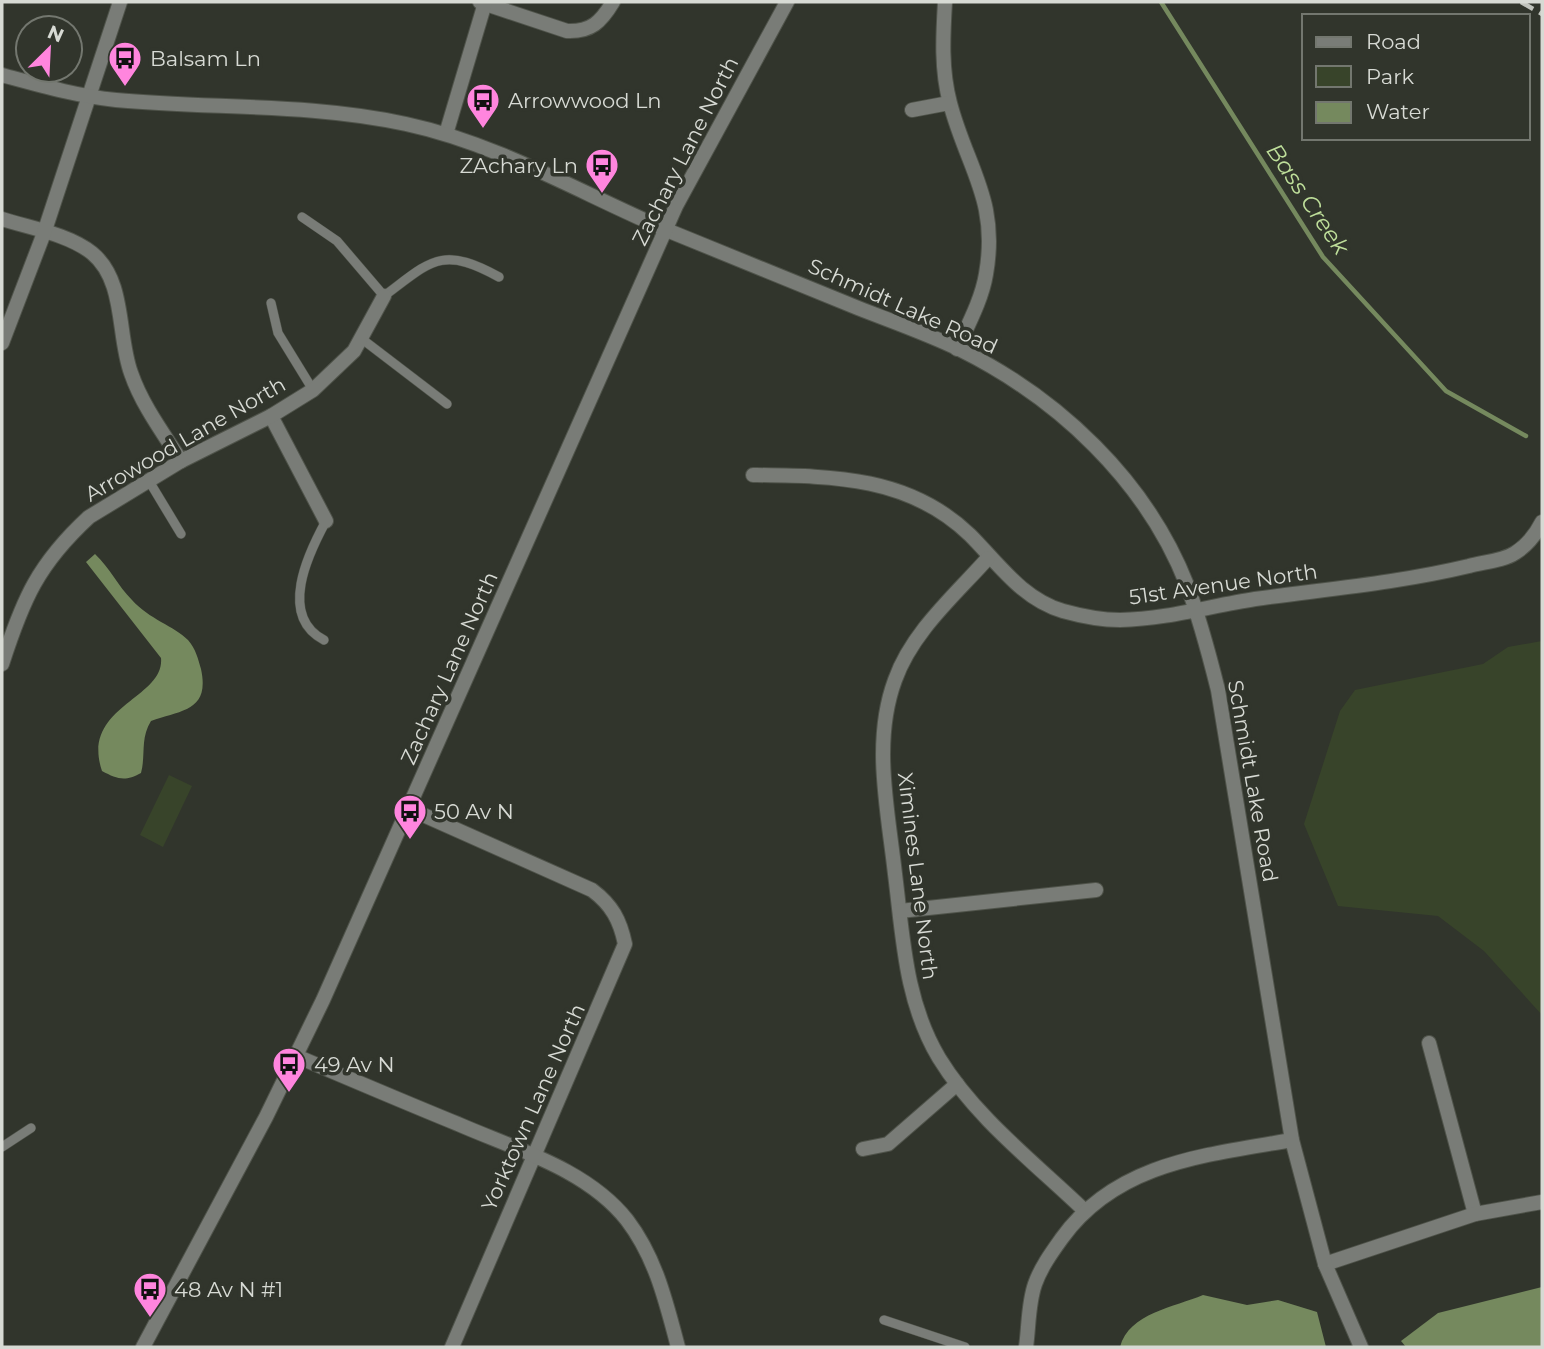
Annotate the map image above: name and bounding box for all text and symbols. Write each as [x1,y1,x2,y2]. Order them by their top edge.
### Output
north arrow [14,14,84,84]
legend [1302,14,1530,140]
text: N [44,20,67,48]
text: Road [1366,29,1421,54]
bus stop icon: Balsam Ln [106,39,144,88]
place label: Balsam Ln [150,46,261,71]
street label: Zachary Lane North [627,53,743,249]
text: Park [1366,64,1414,89]
bus stop icon: Arrowwood Ln [464,81,502,130]
place label: Arrowwood Ln [508,88,661,113]
text: Water [1366,99,1430,124]
water label: Bass Creek [1261,138,1356,261]
bus stop icon: ZAchary Ln [583,146,621,195]
place label: ZAchary Ln [459,153,578,178]
street label: Schmidt Lake Road [804,253,1002,359]
street label: Arrowood Lane North [80,371,290,507]
street label: 51st Avenue North [1127,558,1319,610]
street label: Zachary Lane North [395,568,503,768]
street label: Schmidt Lake Road [1223,678,1283,884]
street label: Ximines Lane North [893,771,943,981]
bus stop icon: 50 Av N [391,792,429,841]
place label: 50 Av N [434,799,514,824]
street label: Yorktown Lane North [476,1000,590,1214]
bus stop icon: 49 Av N [270,1045,308,1094]
place label: 49 Av N [314,1052,394,1077]
bus stop icon: 48 Av N #1 [131,1270,169,1319]
place label: 48 Av N #1 [174,1277,283,1302]

